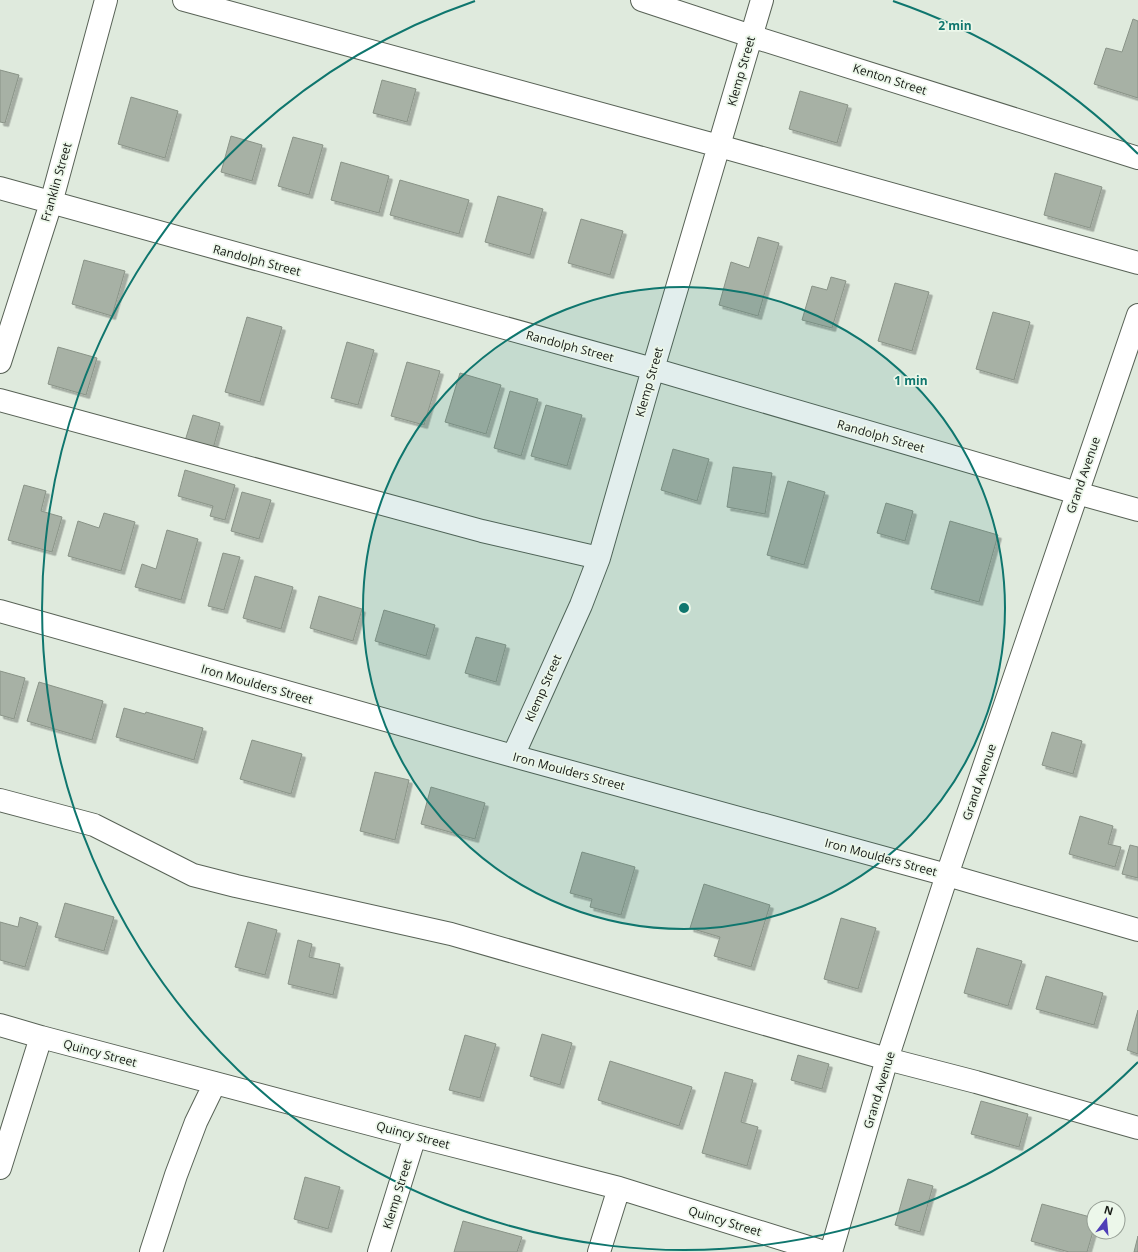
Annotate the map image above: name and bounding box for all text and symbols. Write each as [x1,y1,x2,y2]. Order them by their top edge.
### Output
text: 2 min [938,17,972,34]
street label: Klemp Street [723,34,759,108]
street label: Kenton Street [851,59,929,99]
street label: Franklin Street [37,140,75,224]
street label: Randolph Street [211,240,303,280]
street label: Randolph Street [524,326,616,366]
street label: Klemp Street [631,345,667,419]
text: 1 min [894,372,928,389]
street label: Randolph Street [835,415,927,457]
street label: Grand Avenue [1062,434,1104,516]
centre of rings [677,601,691,615]
street label: Klemp Street [521,652,565,724]
street label: Iron Moulders Street [199,660,315,708]
street label: Grand Avenue [958,741,1000,823]
street label: Iron Moulders Street [511,748,627,794]
street label: Iron Moulders Street [823,834,939,880]
street label: Quincy Street [61,1035,139,1071]
street label: Grand Avenue [859,1049,899,1131]
street label: Quincy Street [374,1117,452,1153]
street label: Klemp Street [378,1157,416,1231]
north arrow [1086,1200,1126,1240]
text: N [1103,1201,1115,1218]
street label: Quincy Street [686,1202,764,1240]

